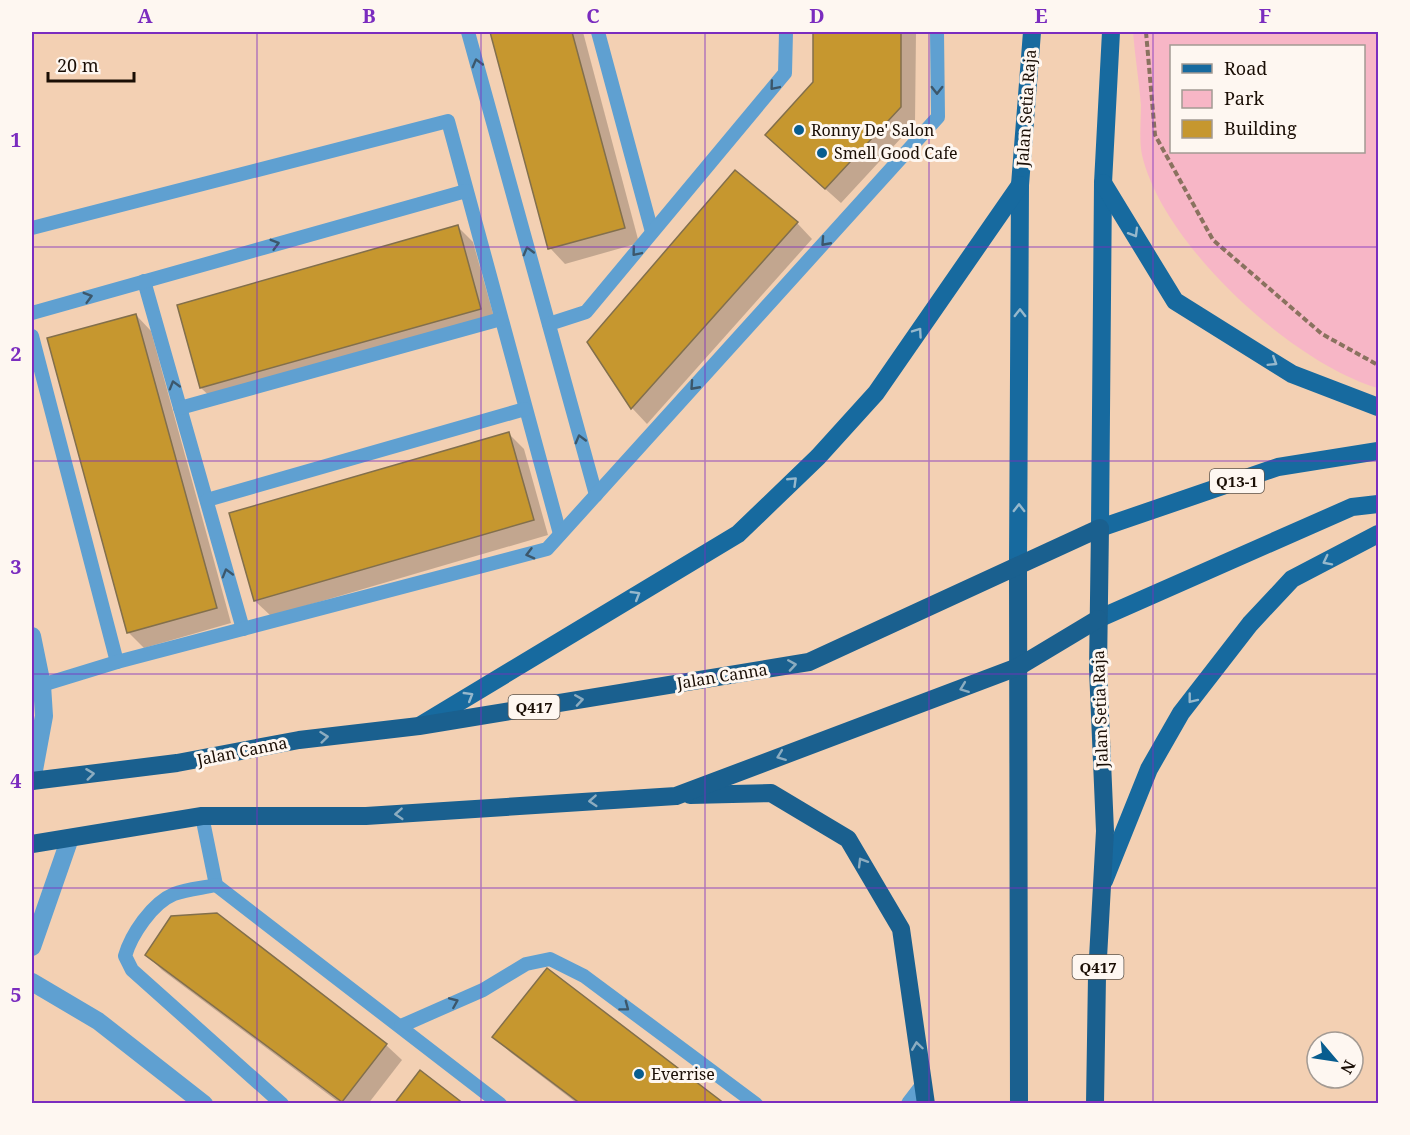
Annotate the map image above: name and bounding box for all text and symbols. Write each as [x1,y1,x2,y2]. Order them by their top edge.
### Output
text: A [137,2,153,29]
text: B [362,2,376,29]
text: C [586,2,600,29]
text: D [809,2,825,29]
text: E [1034,2,1048,29]
text: F [1259,2,1271,29]
scale bar [48,45,134,83]
legend [1170,45,1365,153]
street label: Jalan Setia Raja [1011,49,1041,168]
text: 20 m [57,53,99,77]
text: Road [1224,56,1267,80]
one-way arrow [471,58,484,68]
one-way arrow [770,79,781,90]
one-way arrow [931,85,943,94]
text: Park [1224,86,1264,110]
text: Building [1224,116,1297,140]
place label: Ronny De' Salon [811,119,934,141]
marker: Ronny De' Salon [792,123,806,137]
text: 1 [10,126,22,153]
place label: Smell Good Cafe [834,142,958,164]
marker: Smell Good Cafe [815,146,829,160]
one-way arrow [1126,227,1138,237]
one-way arrow [821,235,832,245]
one-way arrow [270,239,280,252]
one-way arrow [632,245,643,256]
one-way arrow [523,246,536,256]
one-way arrow [82,292,93,304]
one-way arrow [1014,308,1026,317]
one-way arrow [911,328,922,339]
text: 2 [10,340,22,367]
one-way arrow [1267,355,1277,367]
one-way arrow [690,379,701,390]
one-way arrow [169,380,181,391]
one-way arrow [575,434,587,445]
road number: Q13-1 [1210,469,1264,493]
one-way arrow [786,478,797,489]
one-way arrow [1013,503,1025,512]
one-way arrow [525,546,535,559]
text: 3 [10,553,22,580]
one-way arrow [1322,554,1333,565]
one-way arrow [222,568,234,579]
one-way arrow [630,590,640,602]
street label: Jalan Setia Raja [1087,650,1113,769]
street label: Jalan Canna [674,658,769,694]
one-way arrow [787,659,797,672]
one-way arrow [959,680,969,693]
one-way arrow [463,691,473,703]
one-way arrow [1189,692,1200,703]
one-way arrow [573,694,583,707]
road number: Q417 [508,695,560,719]
street label: Jalan Canna [194,731,289,771]
one-way arrow [319,731,328,744]
one-way arrow [776,749,787,761]
text: 4 [10,767,22,794]
one-way arrow [85,768,94,781]
one-way arrow [589,794,598,807]
one-way arrow [394,807,403,820]
one-way arrow [858,858,869,868]
road number: Q417 [1072,955,1124,979]
text: 5 [10,981,22,1008]
one-way arrow [448,997,459,1009]
one-way arrow [619,999,630,1010]
north arrow [1305,1030,1365,1090]
one-way arrow [912,1041,924,1050]
text: N [1335,1056,1361,1078]
place label: Everrise [651,1063,715,1085]
marker: Everrise [632,1067,646,1081]

